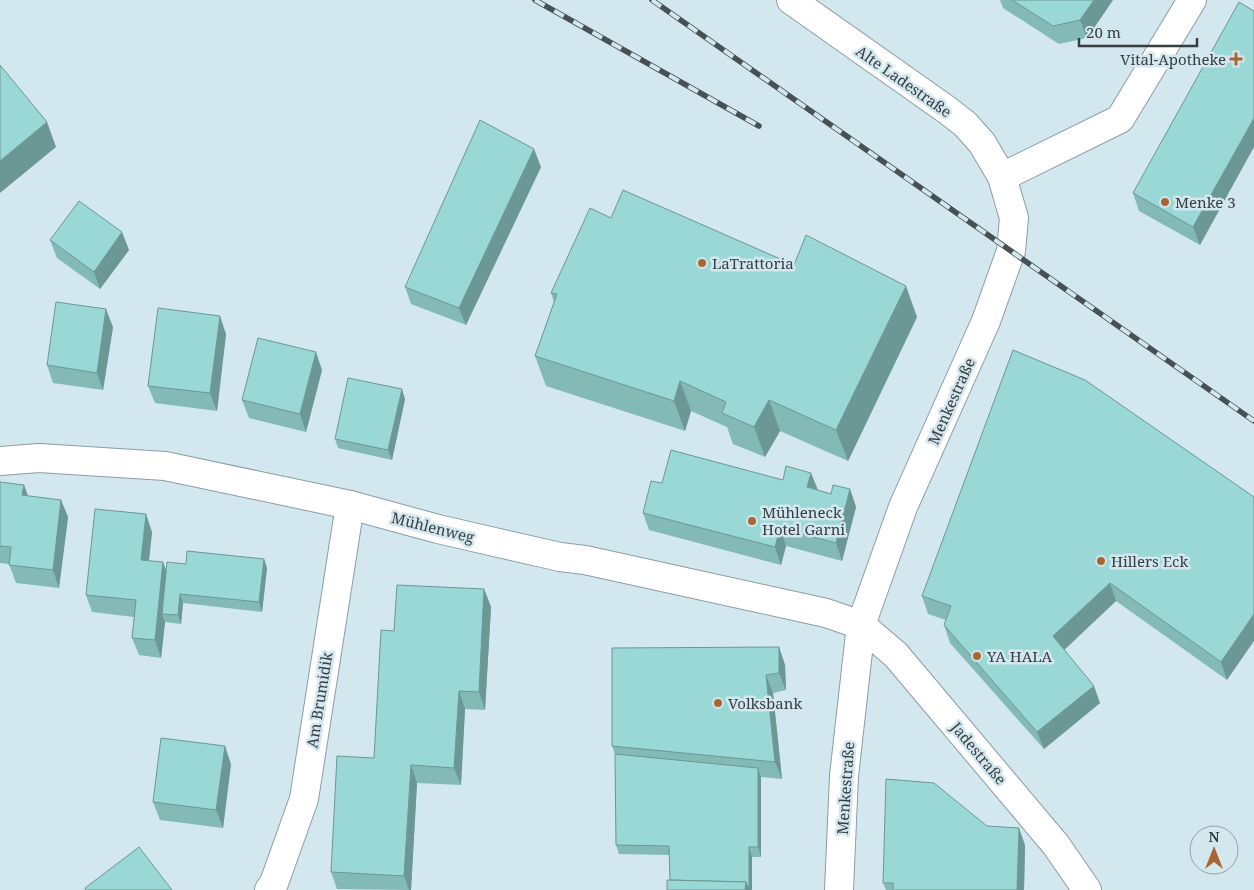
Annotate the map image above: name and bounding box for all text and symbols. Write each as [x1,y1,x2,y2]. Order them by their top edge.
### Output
scale bar [1079,15,1196,47]
text: 20 m [1086,22,1121,42]
street label: Alte Ladestraße [852,41,956,121]
place label: Vital-Apotheke [1120,49,1226,69]
marker: Vital-Apotheke [1230,53,1242,65]
place label: Menke 3 [1175,192,1236,212]
marker: Menke 3 [1159,196,1171,208]
place label: LaTrattoria [712,253,794,273]
marker: LaTrattoria [696,257,708,269]
street label: Menkestraße [923,354,979,448]
place label: Mühleneck Hotel Garni [762,502,845,539]
street label: Mühlenweg [390,507,476,547]
marker: Mühleneck Hotel Garni [746,515,758,527]
place label: Hillers Eck [1111,551,1188,571]
marker: Hillers Eck [1095,555,1107,567]
place label: YA HALA [986,646,1053,666]
street label: Am Brumidik [302,650,336,749]
marker: YA HALA [971,650,983,662]
place label: Volksbank [728,693,802,713]
marker: Volksbank [712,697,724,709]
street label: Jadestraße [946,717,1011,789]
street label: Menkestraße [832,741,858,835]
north arrow [1189,825,1239,875]
text: N [1208,827,1220,846]

